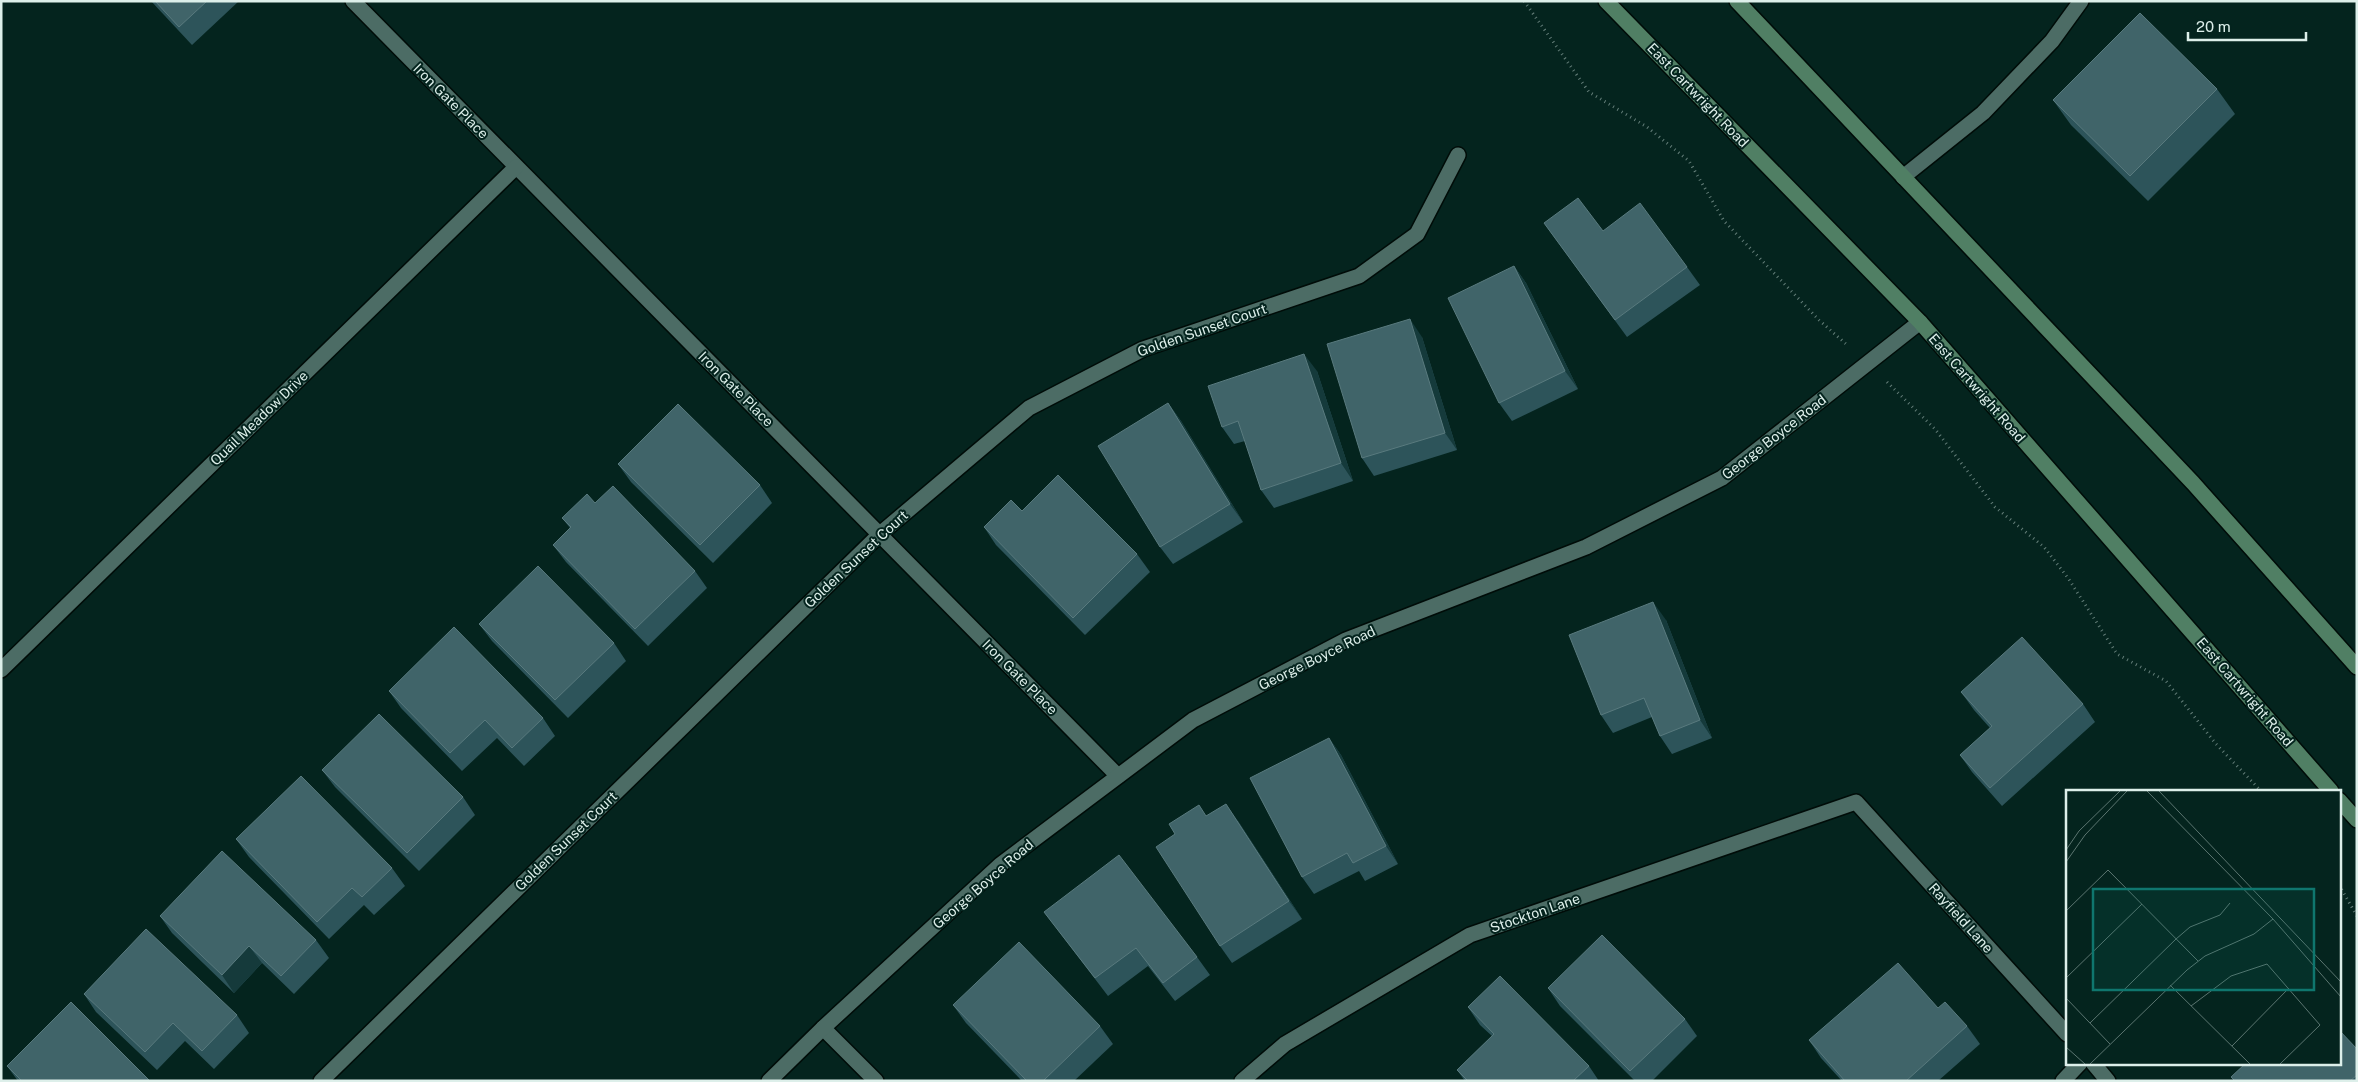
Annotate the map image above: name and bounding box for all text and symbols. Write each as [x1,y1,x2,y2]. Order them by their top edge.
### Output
scale bar [2188,10,2306,42]
text: 20 m [2196,18,2231,35]
street label: East Cartwright Road [1644,40,1752,150]
street label: Iron Gate Place [410,60,492,142]
street label: Golden Sunset Court [1135,300,1269,360]
street label: East Cartwright Road [1926,331,2028,445]
street label: Iron Gate Place [695,348,777,430]
street label: Quail Meadow Drive [207,367,311,469]
street label: George Boyce Road [1719,391,1829,483]
street label: Golden Sunset Court [801,507,911,611]
street label: George Boyce Road [1256,623,1378,693]
street label: East Cartwright Road [2194,635,2296,749]
street label: Iron Gate Place [979,636,1061,718]
street label: Golden Sunset Court [512,788,620,894]
inset map [2066,790,2340,1064]
street label: George Boyce Road [930,836,1036,932]
street label: Rayfield Lane [1925,880,1997,956]
street label: Stockton Lane [1488,890,1582,936]

